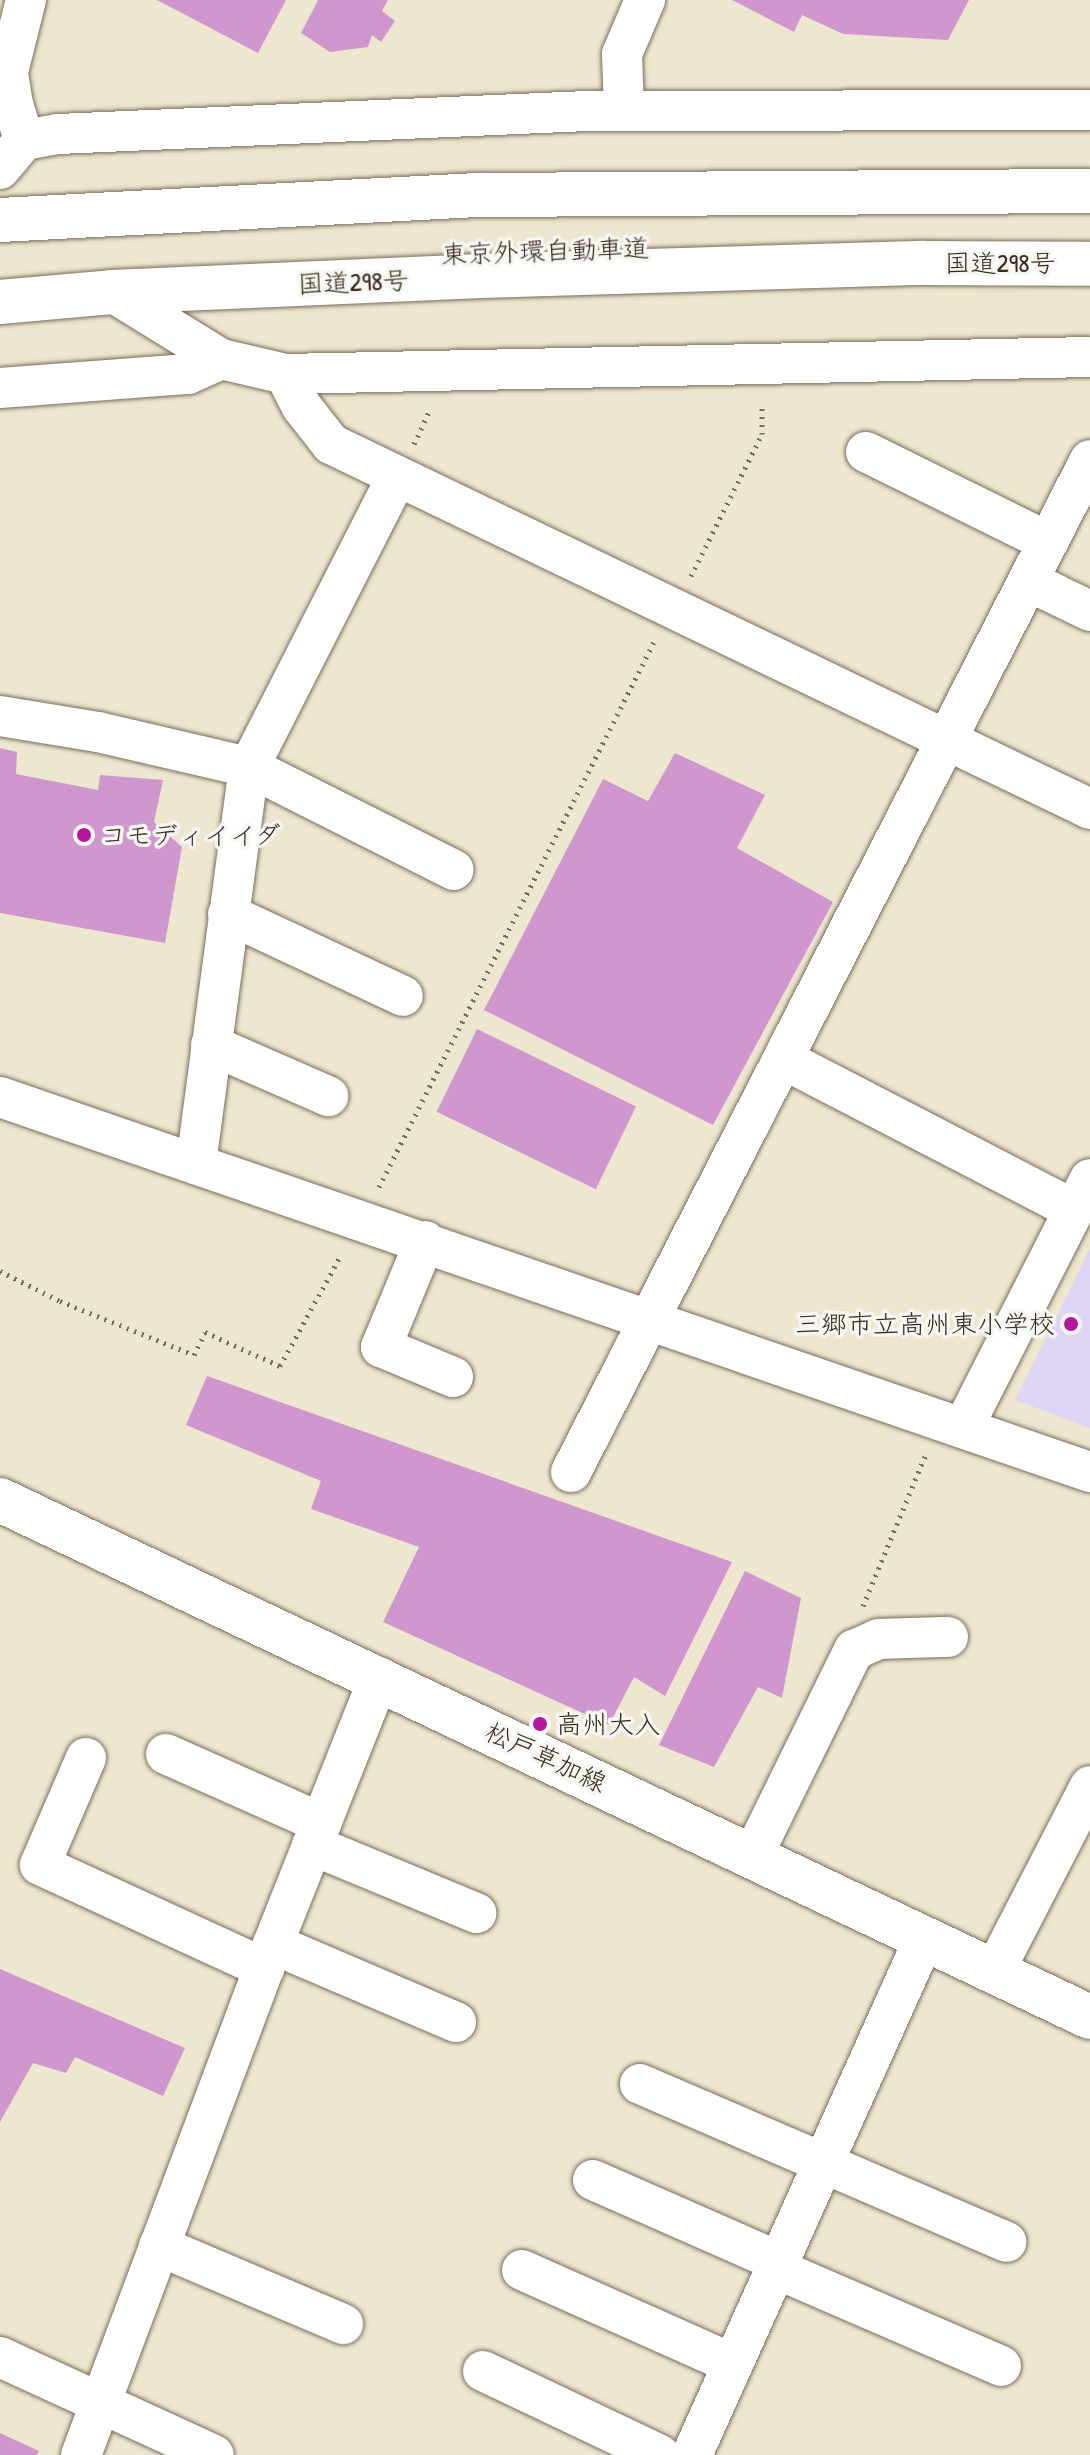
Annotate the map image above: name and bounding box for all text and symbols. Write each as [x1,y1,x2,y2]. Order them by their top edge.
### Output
street label: 東京外環自動車道 [441,232,649,270]
street label: 国道298号 [945,247,1055,279]
street label: 国道298号 [297,264,409,300]
place label: コモディイイダ [100,819,282,851]
marker: コモディイイダ [75,826,93,844]
place label: 三郷市立高州東小学校 [795,1308,1055,1340]
marker: 三郷市立高州東小学校 [1062,1315,1080,1333]
place label: 高州大入 [556,1708,660,1740]
street label: 松戸草加線 [480,1715,612,1799]
marker: 高州大入 [531,1715,549,1733]

